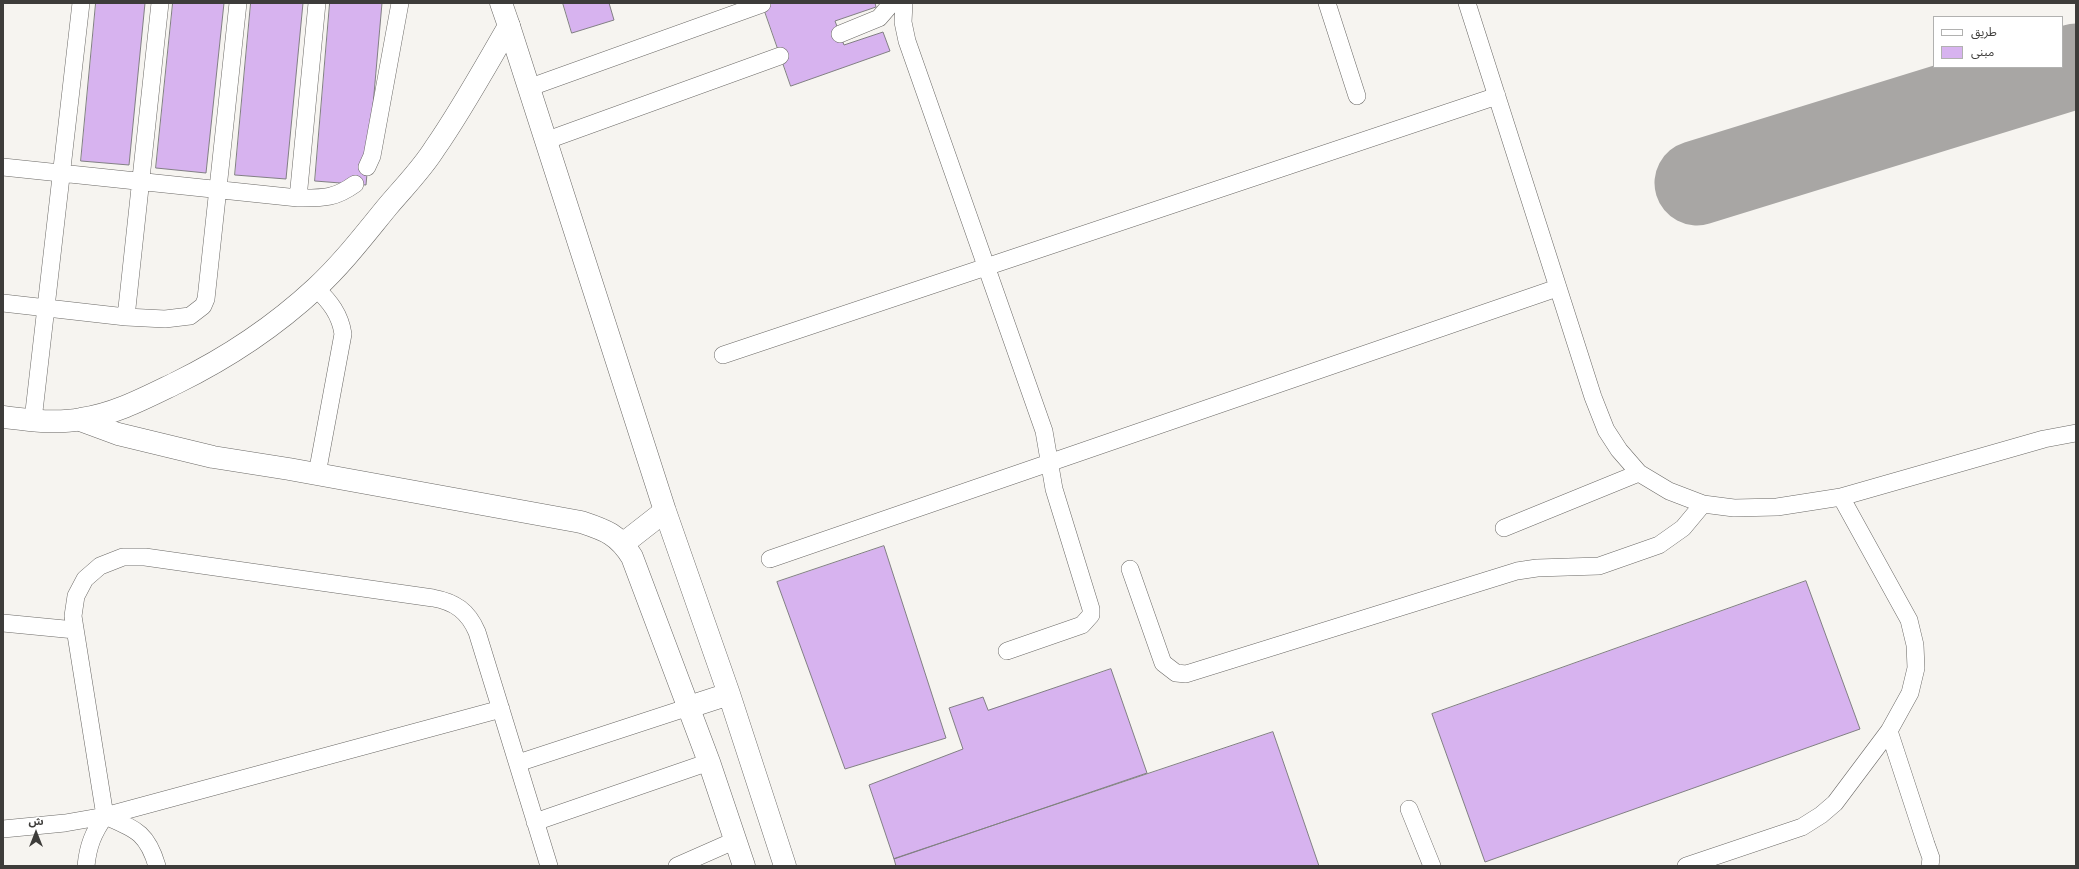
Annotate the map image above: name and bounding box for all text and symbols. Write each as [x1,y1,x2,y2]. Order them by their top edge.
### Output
legend [1933,16,2063,68]
text: طريق [1971,24,1997,39]
text: مبنى [1971,44,1994,59]
north arrow [16,813,56,853]
text: ش [28,814,44,828]

